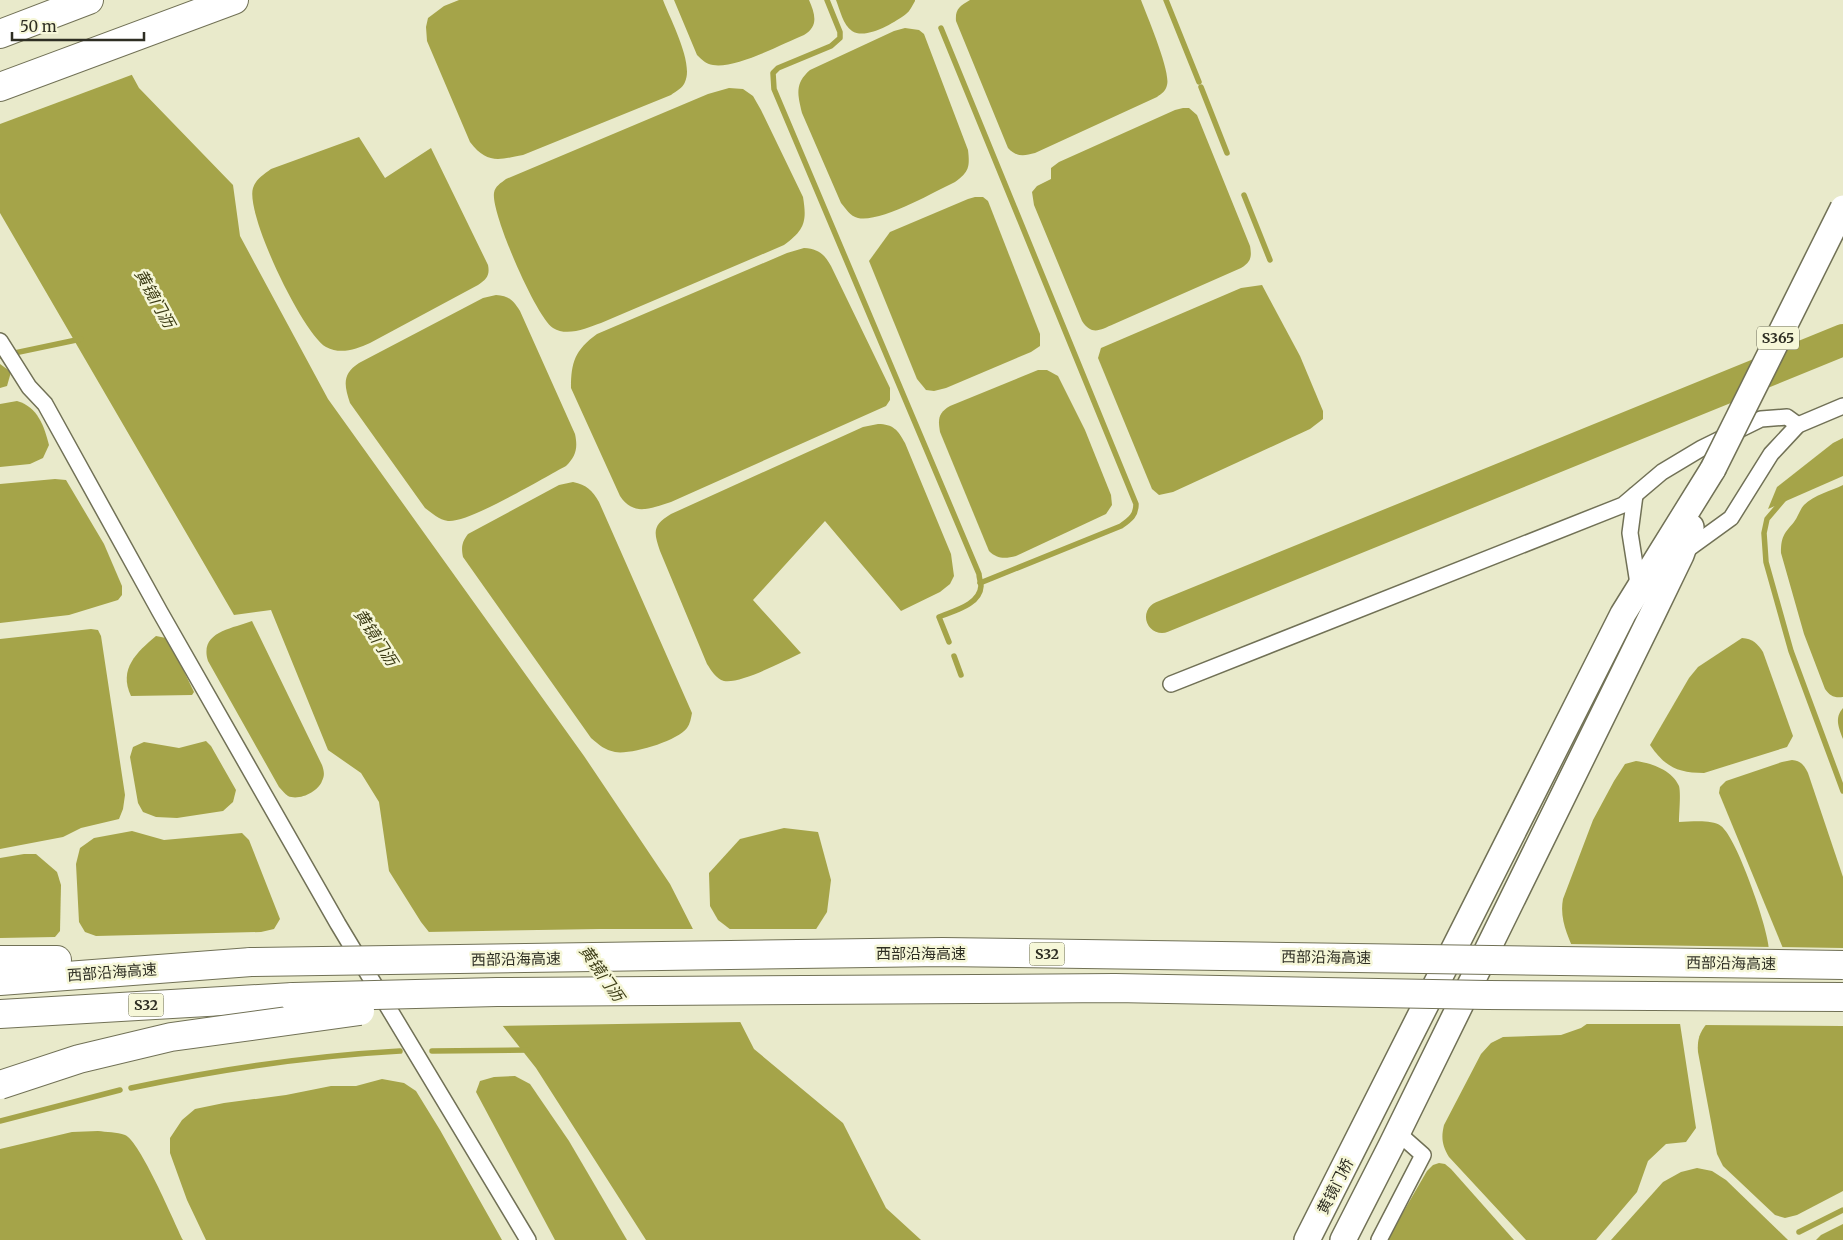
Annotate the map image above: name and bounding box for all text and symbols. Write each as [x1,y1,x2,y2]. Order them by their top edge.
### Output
scale bar [12,10,145,42]
text: 50 m [20,17,57,36]
water label: 黄镜门沥 [131,265,181,333]
road number: S365 [1757,326,1799,349]
water label: 黄镜门沥 [350,605,403,672]
water label: 黄镜门沥 [575,941,630,1007]
road number: S32 [1030,942,1064,966]
street label: 西部沿海高速 [876,944,966,963]
street label: 西部沿海高速 [1281,947,1371,967]
street label: 西部沿海高速 [471,949,561,969]
street label: 西部沿海高速 [1686,953,1776,973]
street label: 西部沿海高速 [66,959,158,985]
road number: S32 [128,994,164,1016]
street label: 黄镜门桥 [1313,1155,1357,1217]

